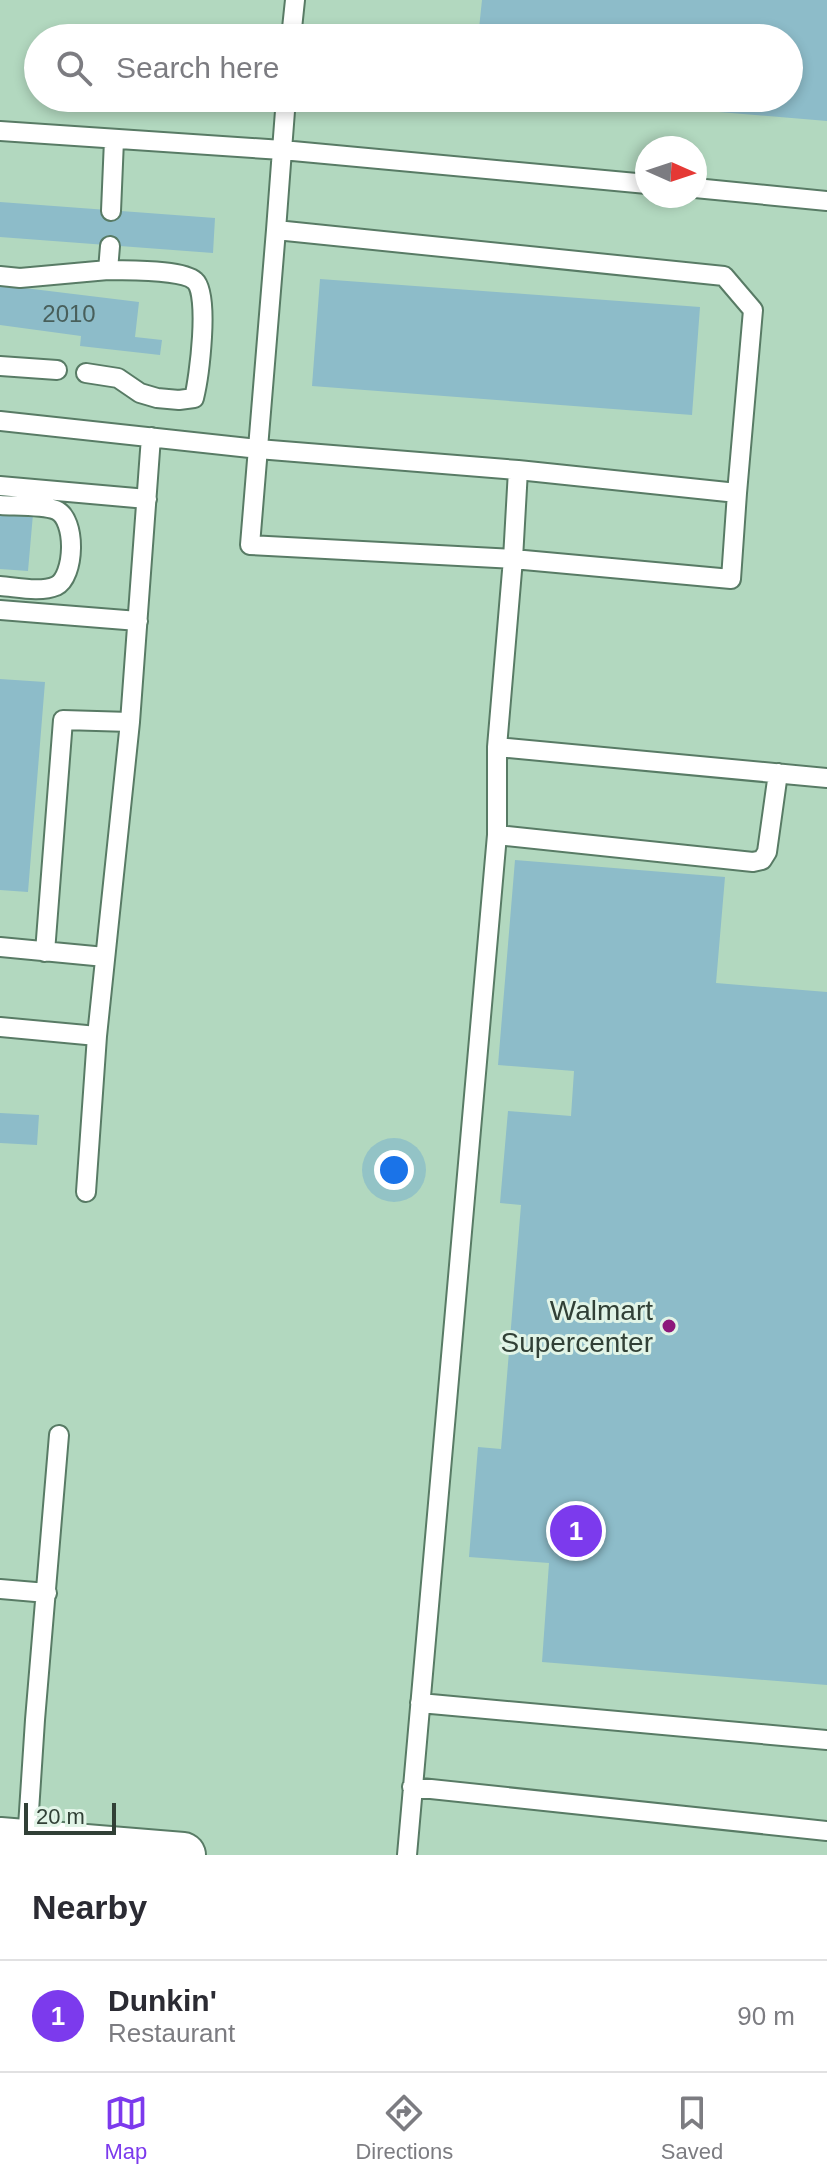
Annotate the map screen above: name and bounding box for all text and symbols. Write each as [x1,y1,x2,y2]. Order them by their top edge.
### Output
search box [24,24,803,112]
icon: search [52,46,96,90]
text: Search here [116,51,279,84]
north arrow [635,136,707,208]
house number: 2010 [42,300,96,327]
your location [374,1150,414,1190]
place label: Walmart Supercenter [500,1295,653,1358]
marker: Walmart Supercenter [660,1317,678,1335]
pin: 1 [550,1501,602,1561]
scale bar [24,1799,116,1835]
text: 20 m [36,1804,85,1829]
text: Nearby [32,1888,147,1926]
text: Dunkin' [108,1984,217,2017]
text: 1 [51,2001,65,2031]
text: 90 m [737,2001,795,2031]
text: Restaurant [108,2018,235,2048]
tab: Map [104,2091,148,2165]
tab: Directions [355,2091,453,2165]
tab: Saved [661,2091,723,2165]

